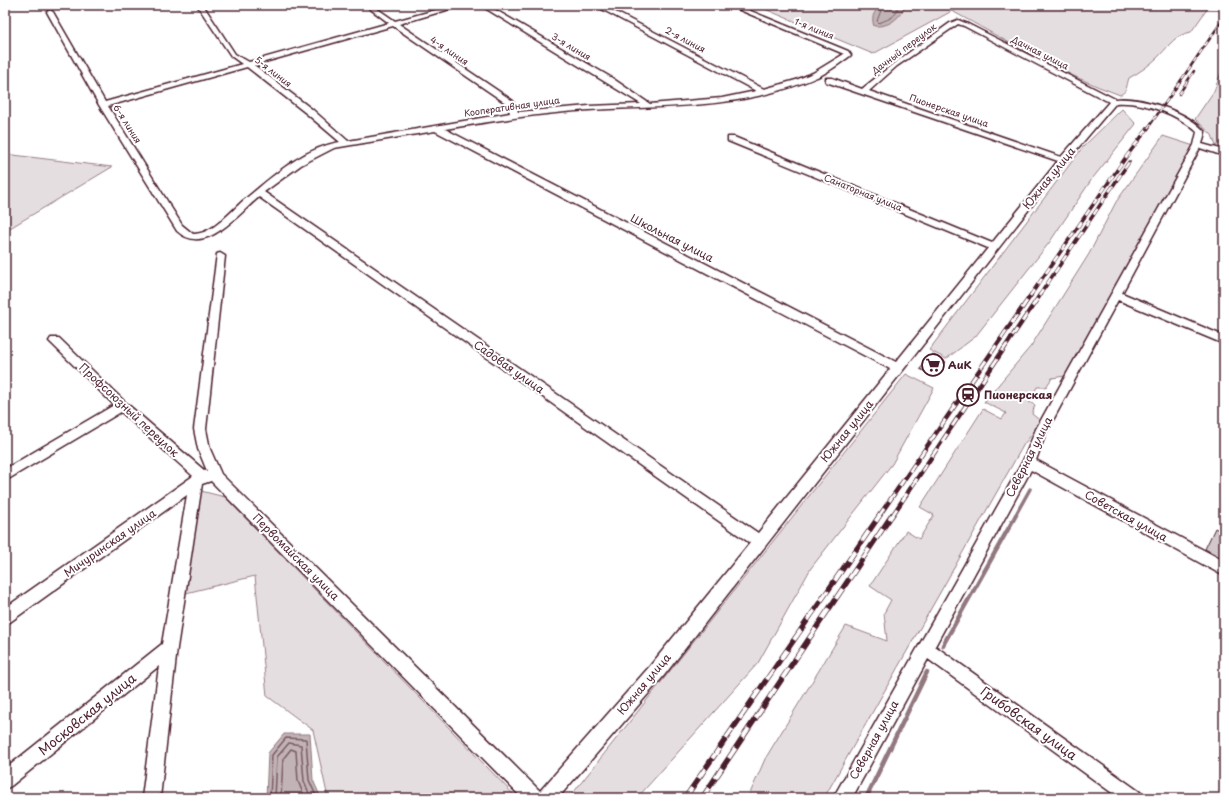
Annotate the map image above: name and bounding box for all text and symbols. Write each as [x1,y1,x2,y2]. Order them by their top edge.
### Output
street label: 1-я линия [792,14,836,42]
street label: Дачный переулок [867,19,939,78]
street label: 2-я линия [663,23,708,56]
street label: 3-я линия [549,29,594,63]
street label: Дачная улица [1008,31,1072,73]
street label: 4-я линия [428,32,472,68]
street label: 5-я линия [252,52,295,90]
street label: Пионерская улица [908,90,991,130]
street label: Кооперативная улица [463,92,561,120]
street label: 6-я линия [110,101,146,146]
street label: Южная улица [1018,143,1079,212]
street label: Санаторная улица [822,170,905,214]
street label: Школьная улица [628,209,717,266]
street label: Садовая улица [471,336,548,397]
supermarket icon: АиК [920,352,946,378]
place label: АиК [948,356,972,373]
street label: Профсоюзный переулок [76,359,183,461]
station icon: Пионерская [955,382,981,408]
place label: Пионерская [984,386,1052,403]
street label: Южная улица [816,396,877,465]
street label: Северная улица [1001,413,1056,500]
street label: Советская улица [1082,486,1171,545]
street label: Мичуринская улица [60,504,159,581]
street label: Первомайская улица [249,509,344,604]
street label: Южная улица [613,649,674,718]
street label: Московская улица [34,668,140,759]
street label: Грибовская улица [977,681,1082,765]
street label: Северная улица [845,697,902,783]

